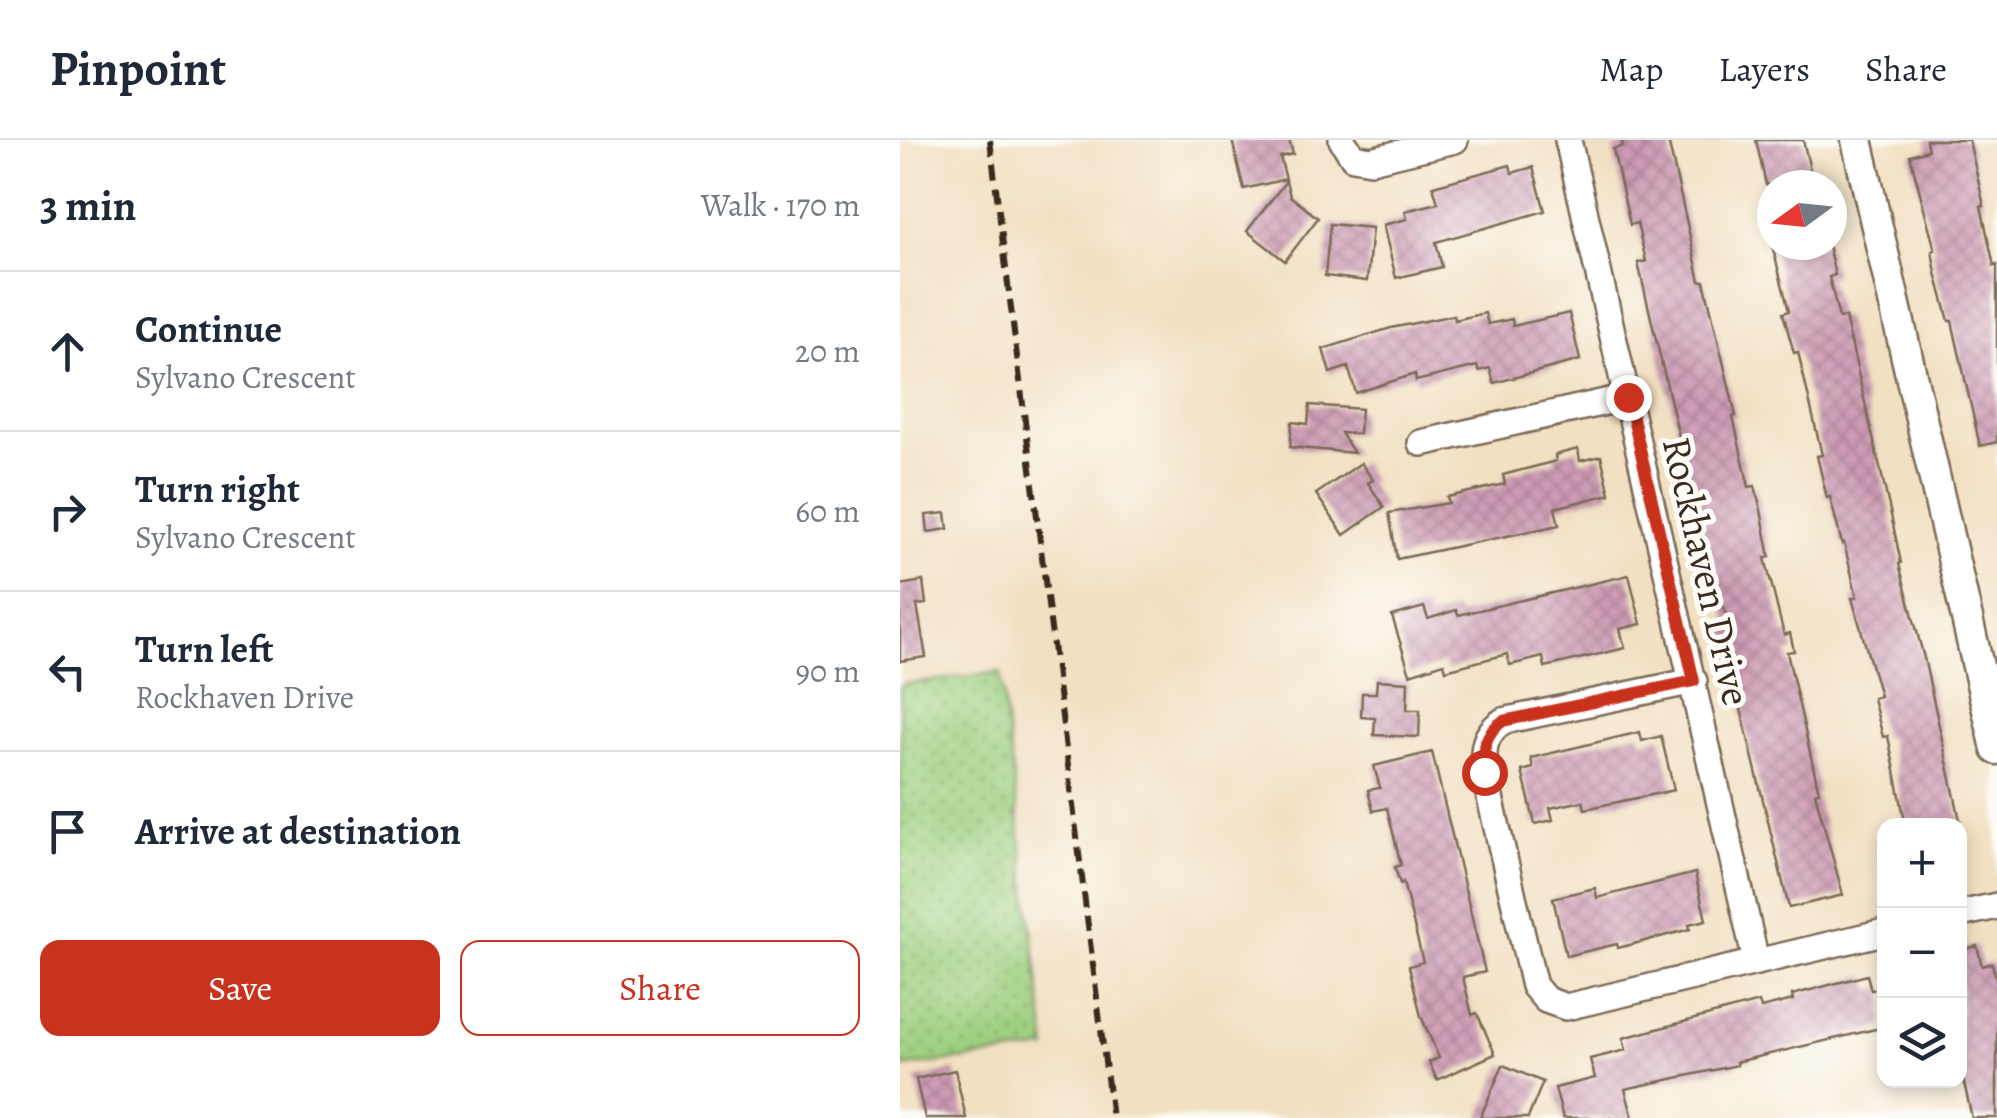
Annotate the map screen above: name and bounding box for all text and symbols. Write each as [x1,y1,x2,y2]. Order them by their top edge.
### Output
text: Pinpoint [50,36,226,102]
text: Map [1599,45,1663,93]
text: Layers [1718,45,1810,93]
text: Share [1865,45,1947,93]
north arrow [1757,170,1847,260]
text: 3 min [40,177,136,234]
text: Walk · 170 m [701,183,860,227]
text: Continue [135,303,282,355]
icon: ahead [40,324,95,379]
text: 20 m [795,329,860,373]
text: Sylvano Crescent [135,355,356,399]
route end [1606,375,1652,421]
street label: Rockhaven Drive [1649,431,1764,711]
text: Turn right [135,463,300,515]
icon: right [40,484,95,539]
text: 60 m [795,489,860,533]
text: Sylvano Crescent [135,515,356,559]
text: Turn left [135,623,274,675]
icon: left [40,644,95,699]
text: 90 m [795,649,860,693]
text: Rockhaven Drive [135,675,354,719]
route start [1462,750,1508,796]
icon: arrive [40,804,95,859]
text: Arrive at destination [135,805,461,857]
map controls [1877,818,1967,1088]
button: + [1877,818,1967,908]
button: − [1877,908,1967,998]
button: Save [40,940,440,1036]
button: Share [460,940,860,1036]
button: layers [1877,998,1967,1088]

